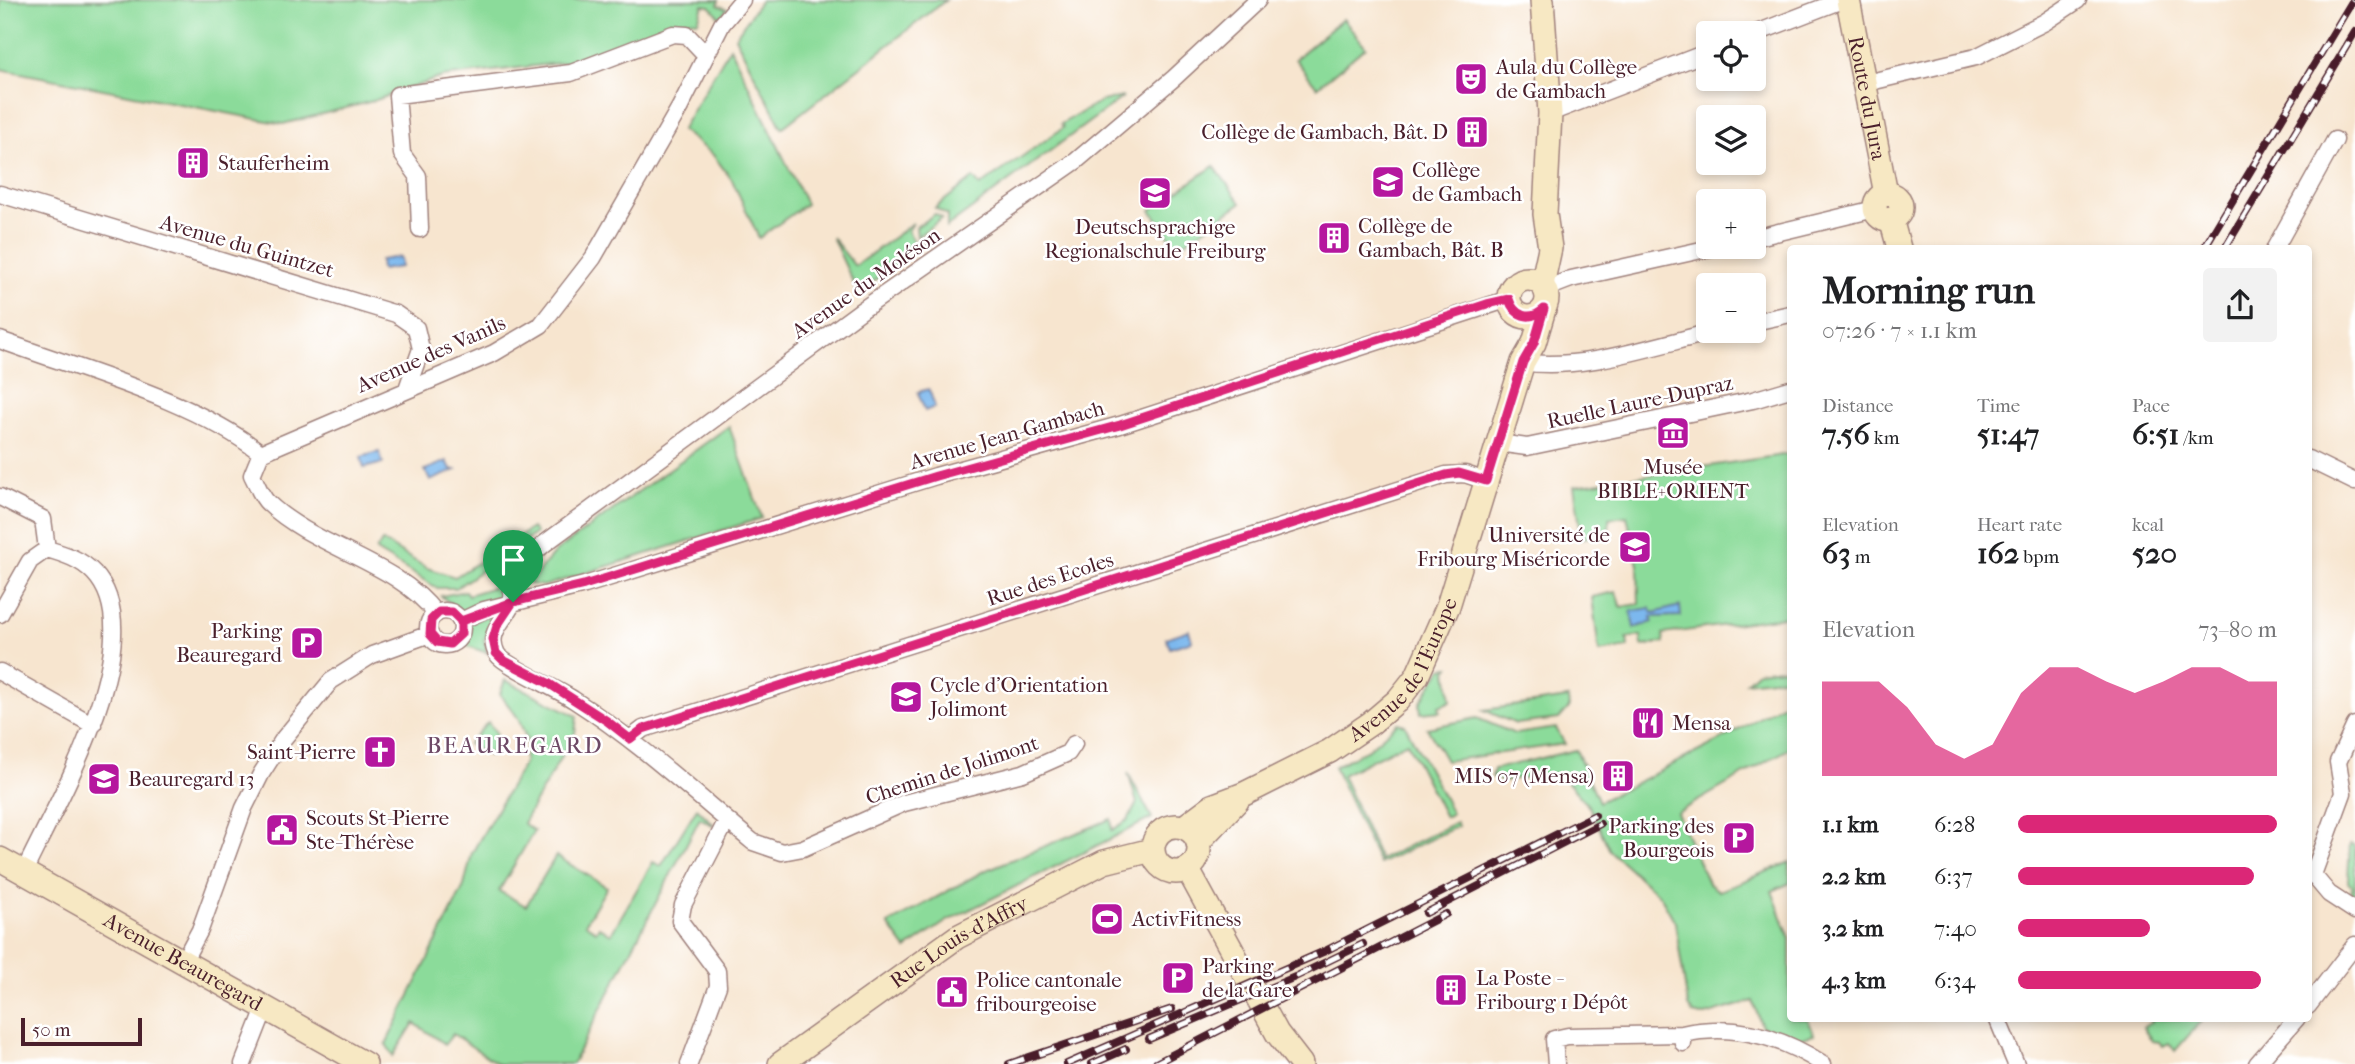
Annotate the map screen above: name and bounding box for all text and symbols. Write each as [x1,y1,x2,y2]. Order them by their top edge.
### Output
map controls [1696,21,1766,343]
button: locate [1696,21,1766,91]
street label: Route du Jura [1843,34,1891,162]
place label: Aula du Collège de Gambach [1495,55,1637,103]
theatre icon: Aula du Collège de Gambach [1452,60,1490,98]
button: layers [1696,105,1766,175]
building icon: Collège de Gambach, Bât. D [1453,113,1491,151]
place label: Collège de Gambach, Bât. D [1201,120,1448,144]
building icon: Stauferheim [174,144,212,182]
place label: Stauferheim [218,151,330,175]
place label: Collège de Gambach [1412,158,1522,206]
school or university icon: Collège de Gambach [1369,163,1407,201]
school or university icon: Deutschsprachige Regionalschule Freiburg [1136,174,1174,212]
button: + [1696,189,1766,259]
street label: Avenue du Guintzet [156,209,337,282]
place label: Collège de Gambach, Bât. B [1358,214,1504,262]
place label: Deutschsprachige Regionalschule Freiburg [1044,215,1266,263]
building icon: Collège de Gambach, Bât. B [1315,219,1353,257]
street label: Avenue du Moléson [786,223,945,344]
text: Morning run [1822,268,2035,313]
button: share [2203,268,2277,342]
button: − [1696,273,1766,343]
street label: Avenue des Vanils [352,310,509,398]
text: 07:26 · 7 × 1.1 km [1822,317,1977,344]
street label: Ruelle Laure-Dupraz [1545,371,1735,433]
text: Distance [1822,395,1893,417]
text: Time [1977,395,2020,417]
text: Pace [2132,395,2170,417]
street label: Avenue Jean-Gambach [906,396,1107,475]
museum icon: Musée BIBLE+ORIENT [1654,414,1692,452]
text: 7.56 [1822,417,1870,452]
text: 51:47 [1977,417,2039,452]
text: 6:51 [2132,417,2179,452]
text: km [1870,427,1899,449]
text: /km [2179,427,2213,449]
place label: Musée BIBLE+ORIENT [1597,455,1750,503]
text: Elevation [1822,514,1899,536]
text: Heart rate [1977,514,2062,536]
text: kcal [2132,514,2164,536]
place label: Université de Fribourg Miséricorde [1417,523,1610,571]
school or university icon: Université de Fribourg Miséricorde [1616,528,1654,566]
pin [483,530,543,602]
text: 63 [1822,536,1851,571]
text: 162 [1977,536,2019,571]
text: 520 [2132,536,2177,571]
icon: arrive [494,541,532,579]
text: m [1851,546,1870,568]
text: bpm [2019,546,2059,568]
street label: Rue des Ecoles [984,547,1117,611]
street label: Avenue de l'Europe [1343,595,1462,747]
text: Elevation [1822,616,1915,643]
text: 73–80 m [2198,616,2277,643]
place label: Parking Beauregard [176,619,283,667]
parking icon: Parking Beauregard [288,624,326,662]
place label: Cycle d'Orientation Jolimont [928,673,1108,721]
school or university icon: Cycle d'Orientation Jolimont [887,678,925,716]
restaurant icon: Mensa [1629,704,1667,742]
place label: Mensa [1672,711,1731,735]
street label: Chemin de Jolimont [863,731,1042,809]
district label: BEAUREGARD [426,732,604,759]
church icon: Saint-Pierre [361,733,399,771]
place label: Saint-Pierre [247,740,356,764]
building icon: MIS 07 (Mensa) [1599,757,1637,795]
school or university icon: Beauregard 13 [85,760,123,798]
place label: MIS 07 (Mensa) [1454,764,1594,788]
place label: Beauregard 13 [128,767,254,791]
place label: Scouts St-Pierre Ste-Thérèse [306,806,449,854]
public building icon: Scouts St-Pierre Ste-Thérèse [263,811,301,849]
text: 1.1 km [1822,811,1879,838]
text: 6:28 [1934,811,1975,838]
place label: Parking des Bourgeois [1609,814,1714,862]
parking icon: Parking des Bourgeois [1720,819,1758,857]
text: 2.2 km [1822,863,1886,890]
text: 6:37 [1934,863,1973,890]
street label: Rue Louis-d'Affry [885,891,1032,993]
sports icon: ActivFitness [1088,900,1126,938]
street label: Avenue Beauregard [99,907,267,1016]
place label: ActivFitness [1131,907,1242,931]
text: 3.2 km [1822,915,1884,942]
text: 7:40 [1934,915,1977,942]
place label: Parking de la Gare [1202,954,1292,1002]
parking icon: Parking de la Gare [1159,959,1197,997]
place label: La Poste - Fribourg 1 Dépôt [1476,966,1629,1014]
text: 4.3 km [1822,967,1886,994]
text: 6:34 [1934,967,1975,994]
place label: Police cantonale fribourgeoise [976,968,1122,1016]
building icon: La Poste - Fribourg 1 Dépôt [1432,971,1470,1009]
public building icon: Police cantonale fribourgeoise [933,973,971,1011]
scale bar [21,1015,142,1047]
text: 50 m [32,1019,71,1041]

